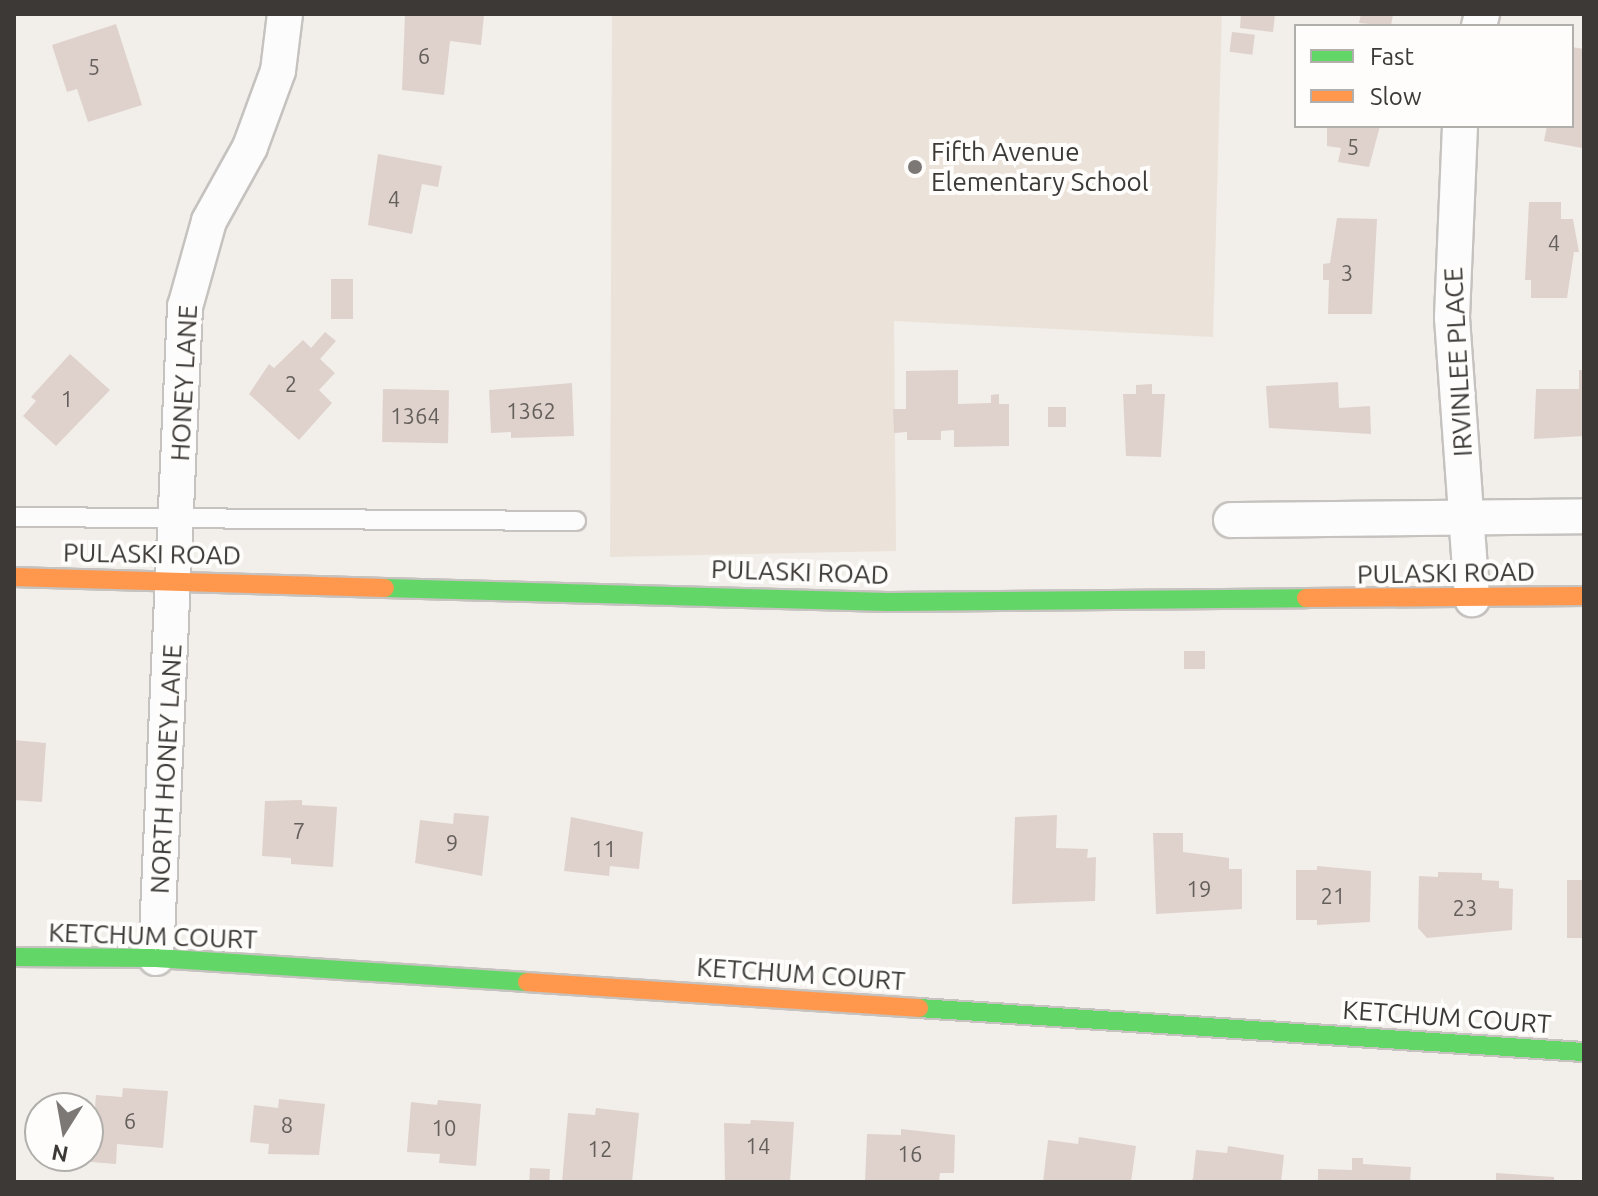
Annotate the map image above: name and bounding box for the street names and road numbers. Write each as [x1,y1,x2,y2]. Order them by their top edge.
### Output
street label: IRVINLEE PLACE [1437,267,1479,457]
street label: HONEY LANE [164,304,204,462]
street label: PULASKI ROAD [63,537,241,571]
street label: PULASKI ROAD [711,553,889,591]
street label: PULASKI ROAD [1357,556,1535,590]
street label: NORTH HONEY LANE [144,643,188,895]
street label: KETCHUM COURT [48,917,258,955]
street label: KETCHUM COURT [696,951,906,997]
street label: KETCHUM COURT [1342,994,1552,1040]

